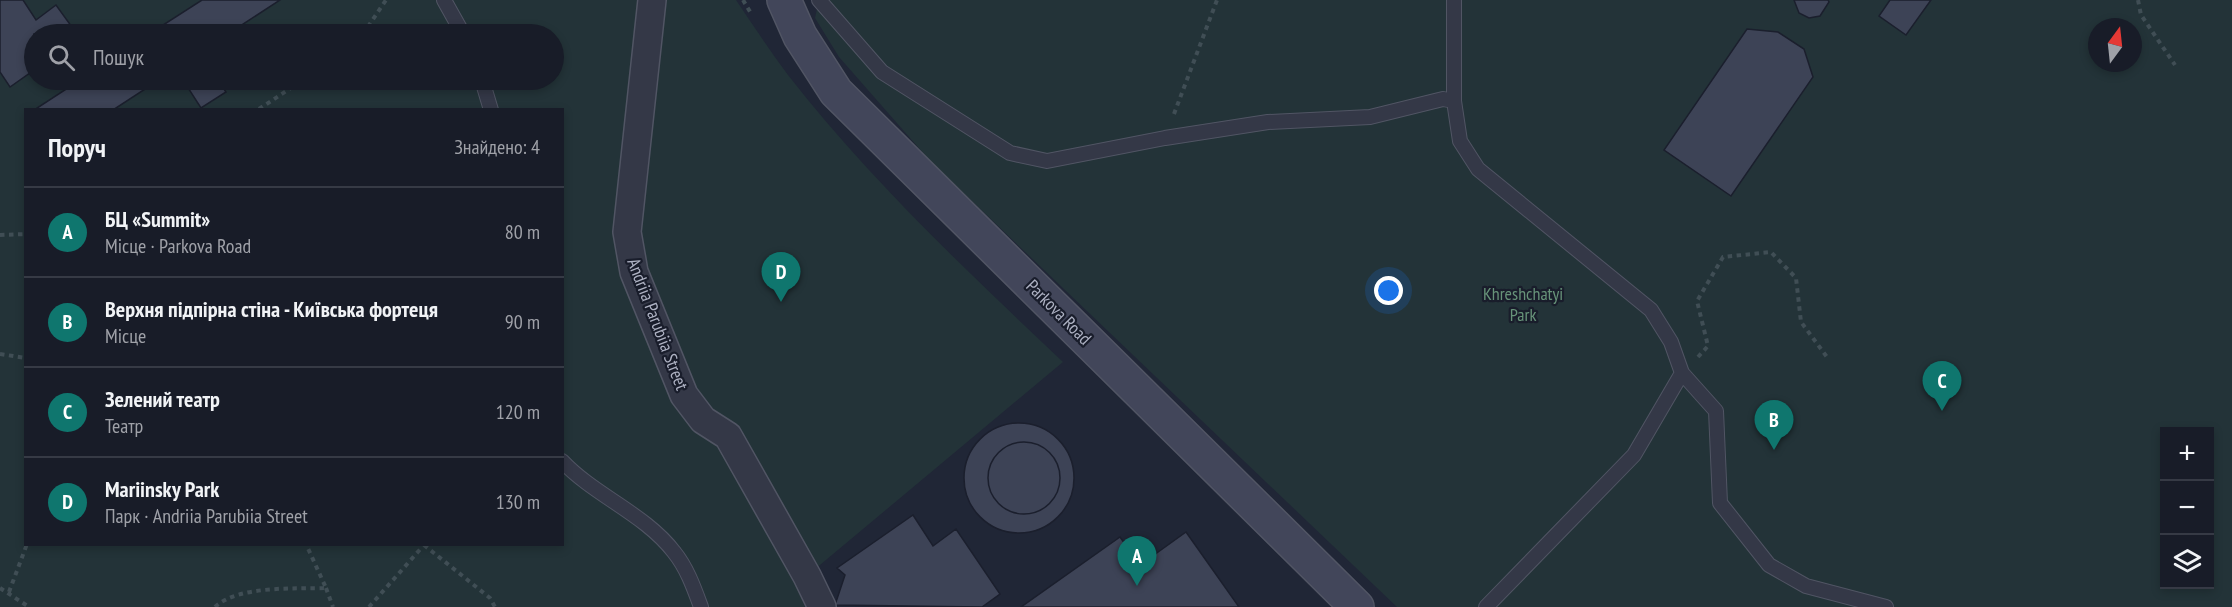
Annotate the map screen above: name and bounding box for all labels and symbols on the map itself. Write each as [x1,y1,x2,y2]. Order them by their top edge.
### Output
north arrow [2088,18,2142,72]
pin: D [762,252,800,302]
street label: Andriia Parubiia Street [622,255,694,393]
street label: Parkova Road [1022,275,1096,349]
your location [1374,276,1403,305]
park label: Khreshchatyi Park [1483,282,1563,326]
pin: C [1922,362,1962,411]
pin: B [1754,400,1794,450]
pin: A [1118,536,1156,586]

